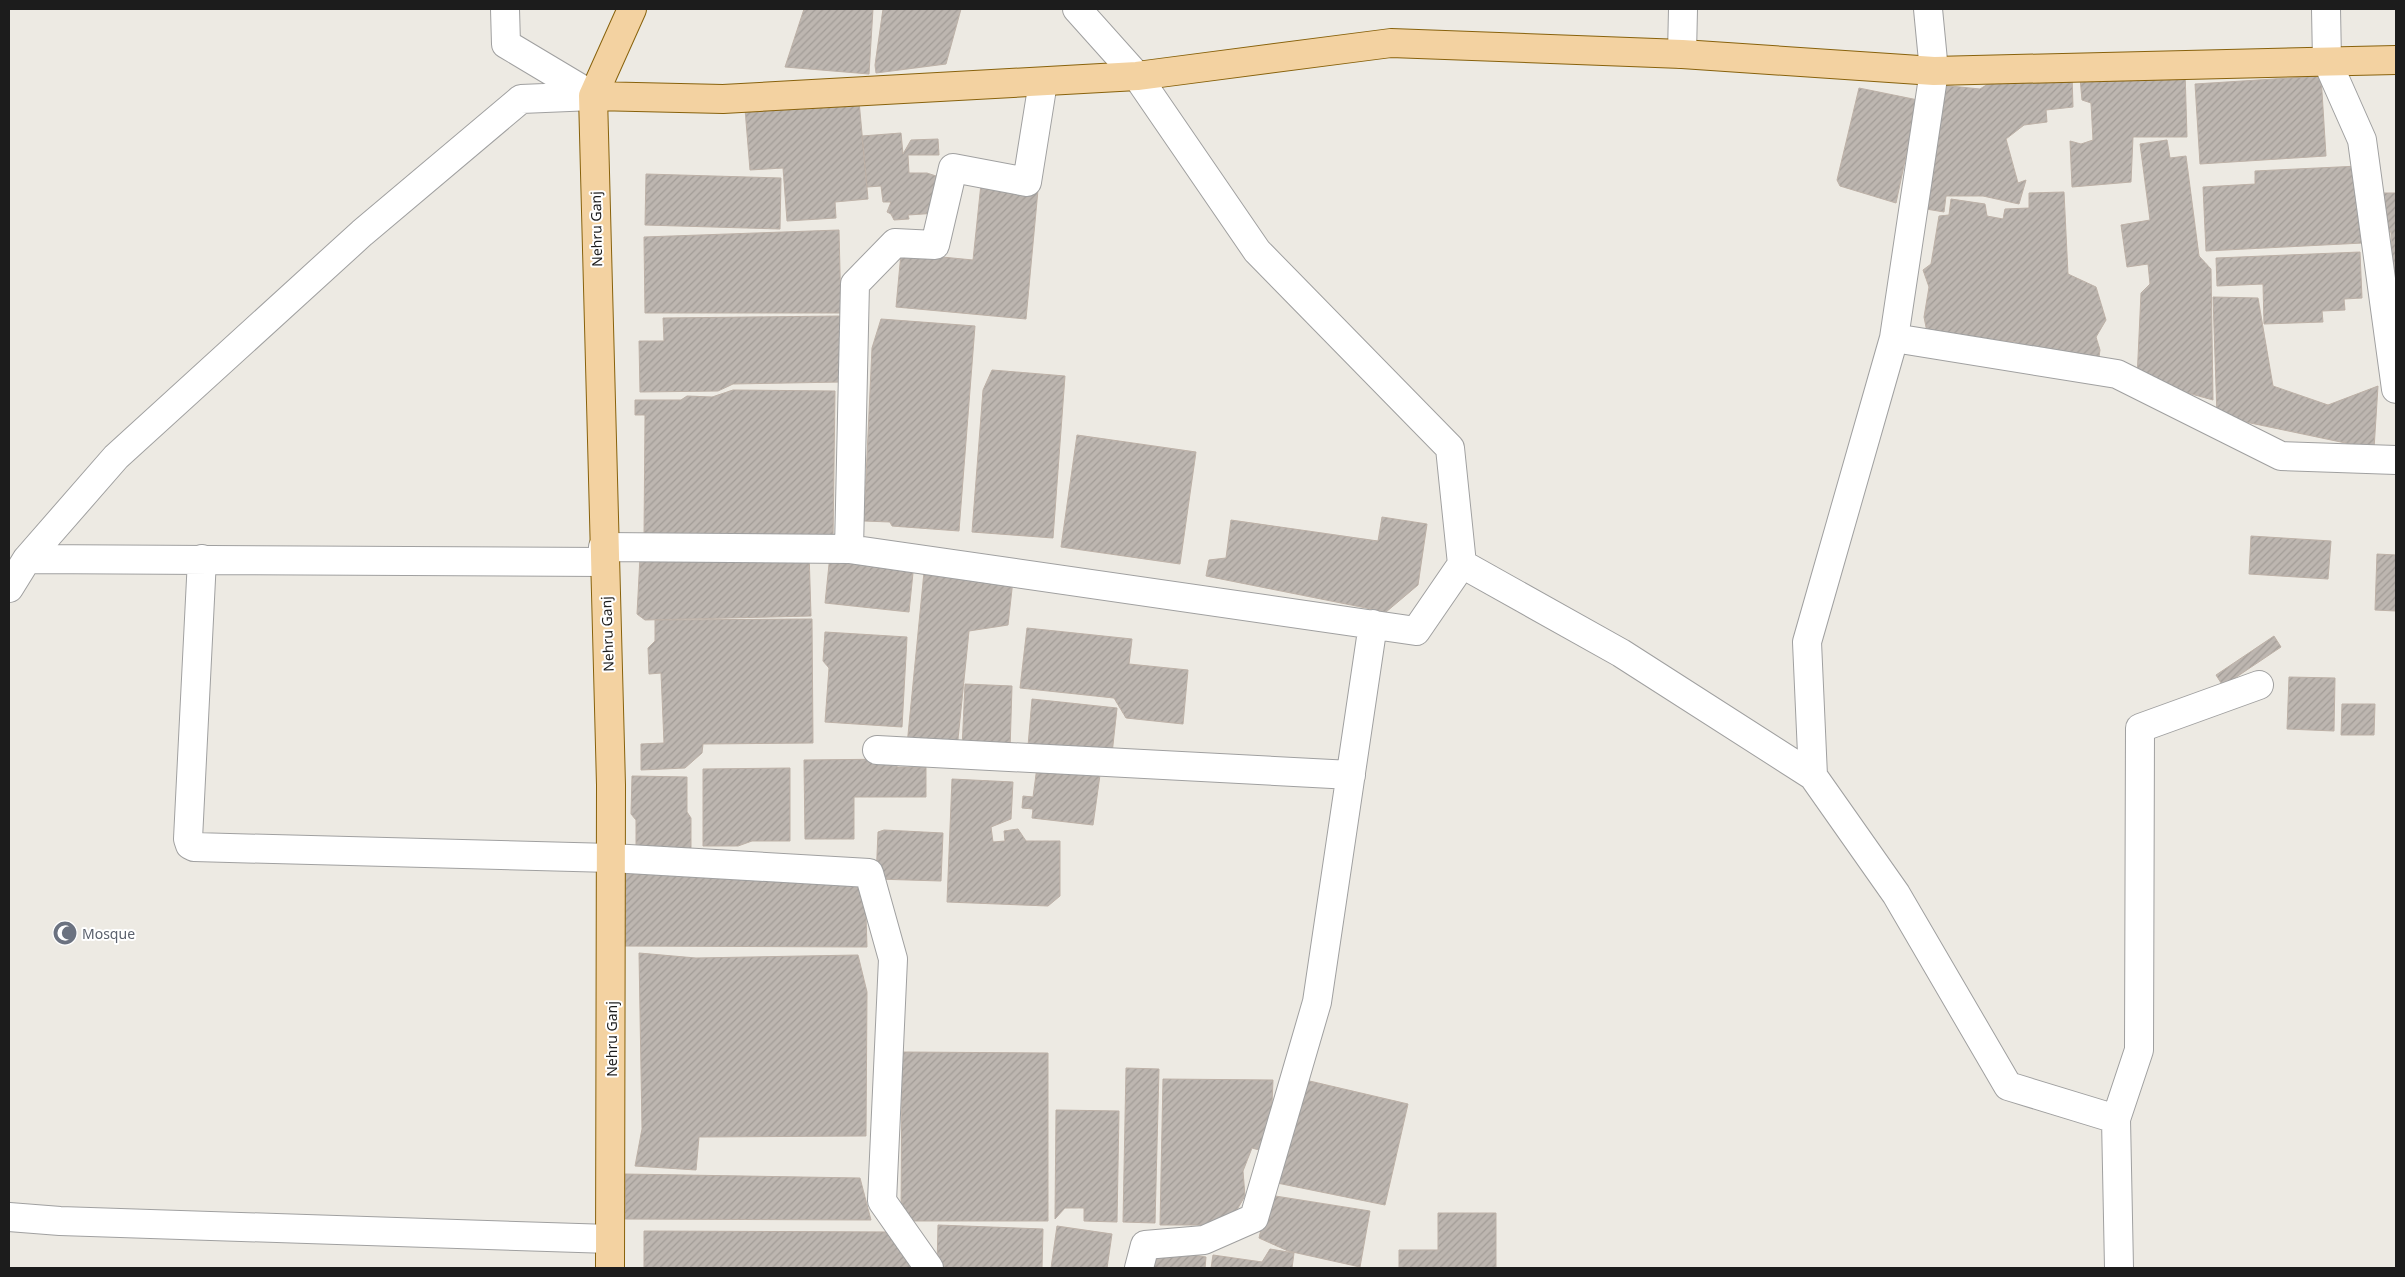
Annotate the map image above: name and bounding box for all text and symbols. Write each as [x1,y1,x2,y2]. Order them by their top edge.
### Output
street label: Nehru Ganj [586,191,606,267]
street label: Nehru Ganj [596,596,618,672]
mosque icon: Mosque [52,920,78,946]
place label: Mosque [82,924,135,943]
street label: Nehru Ganj [602,1001,621,1077]

